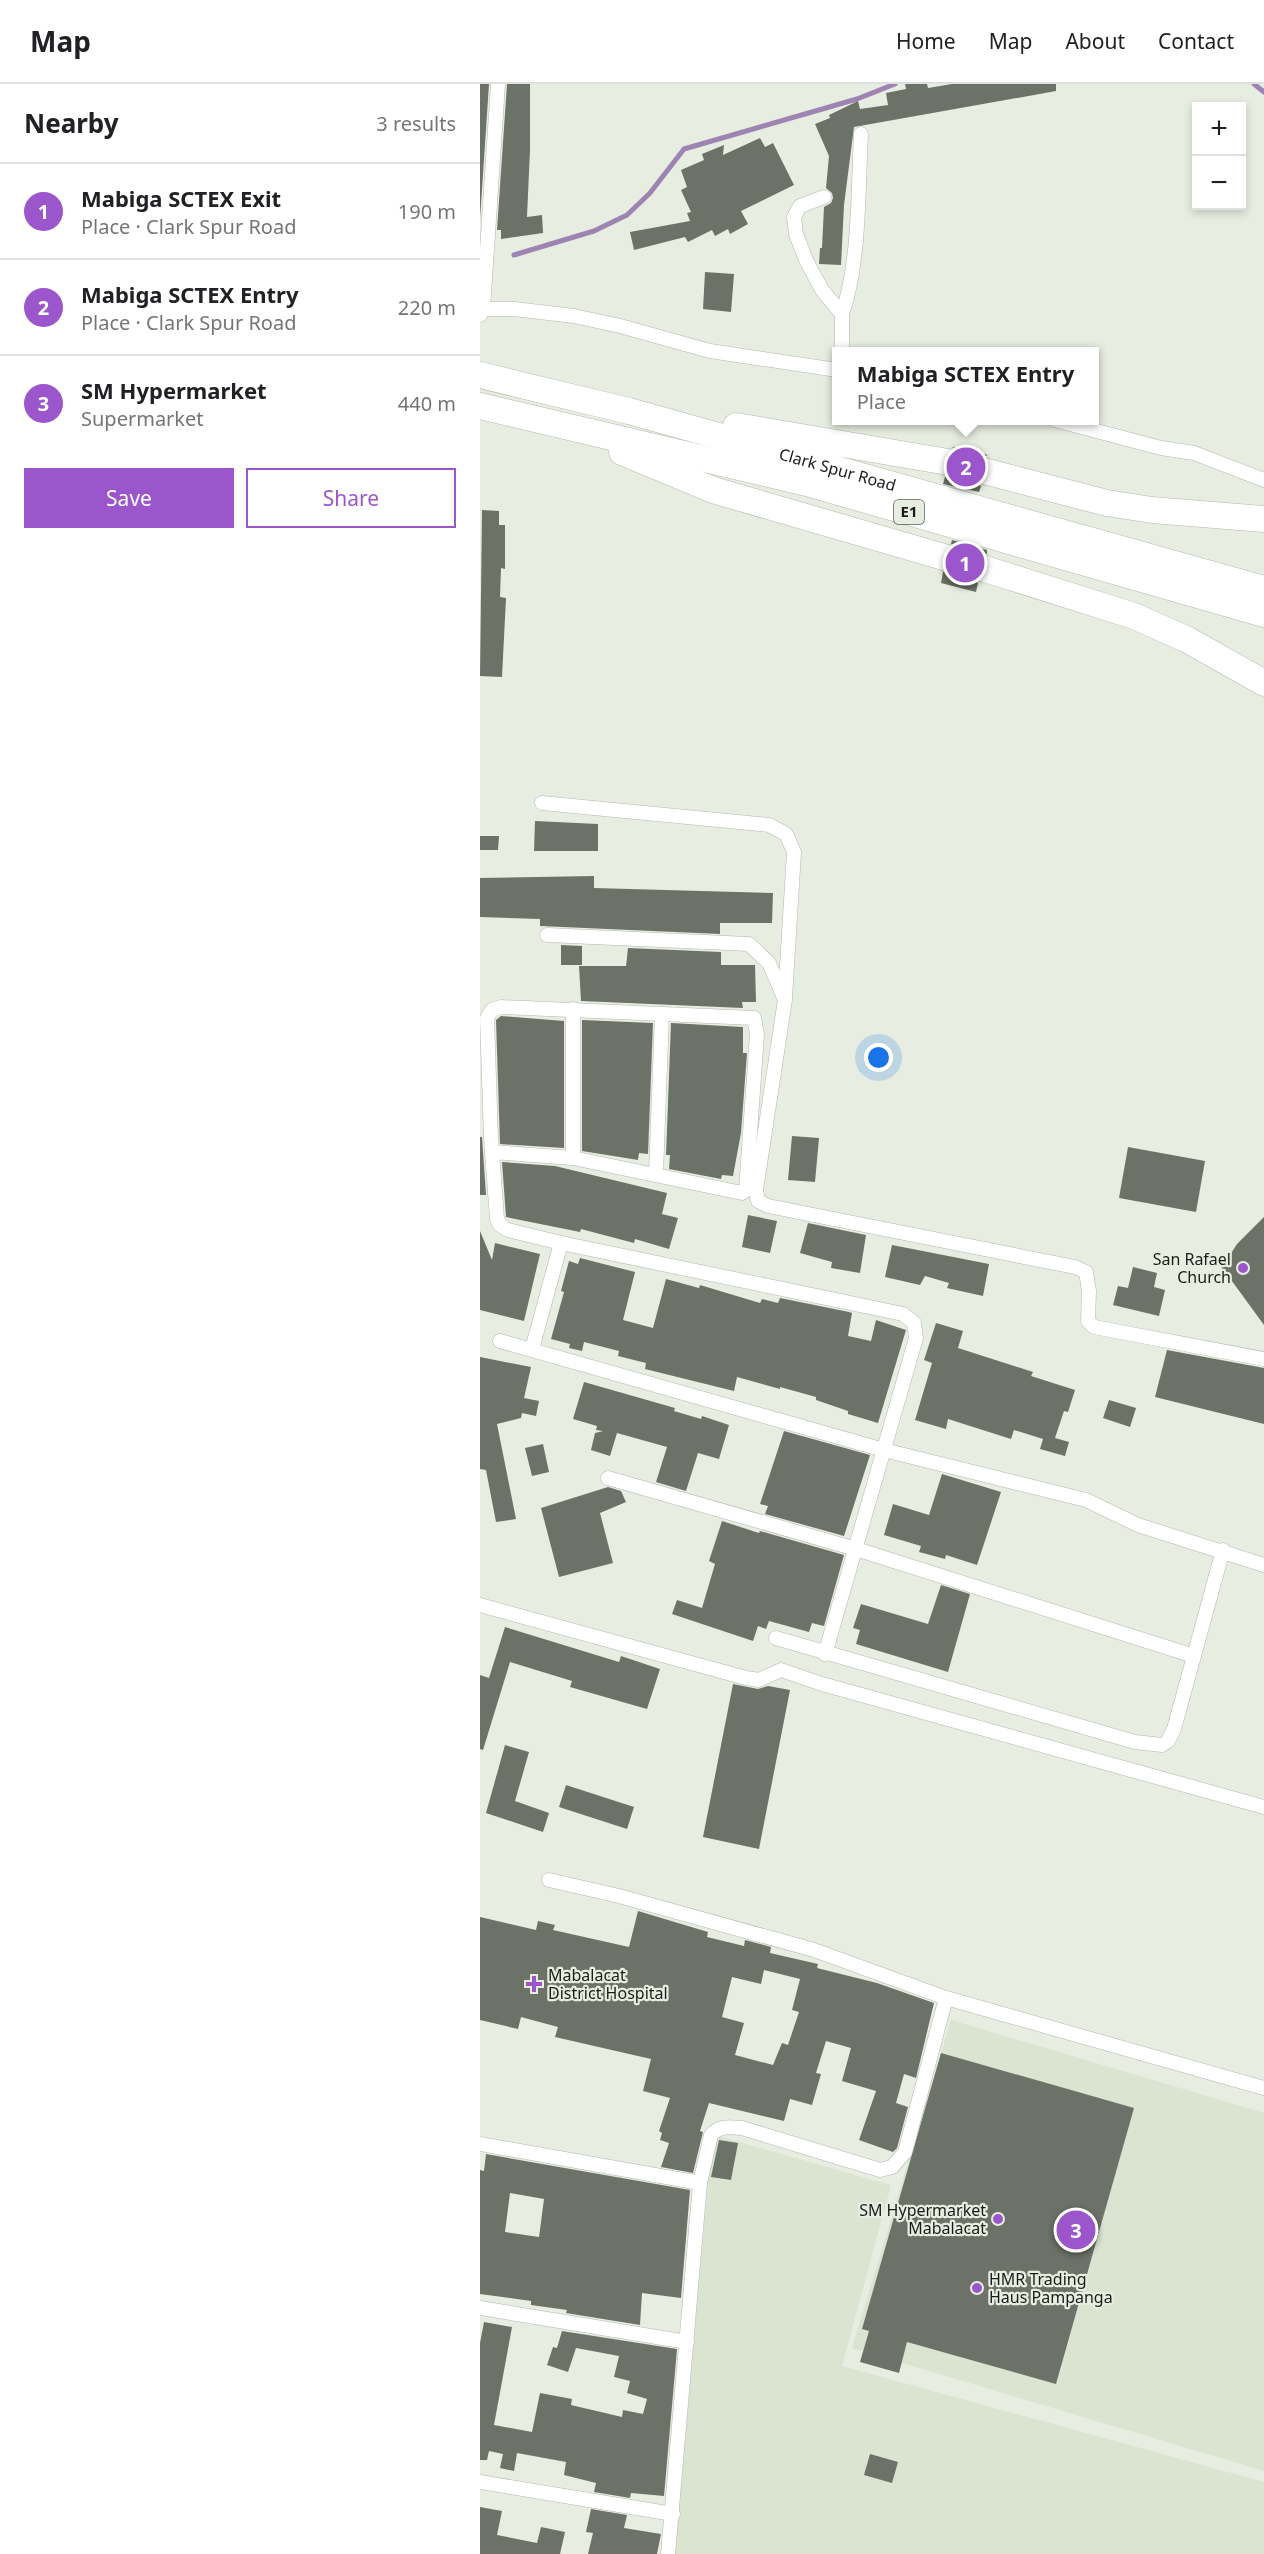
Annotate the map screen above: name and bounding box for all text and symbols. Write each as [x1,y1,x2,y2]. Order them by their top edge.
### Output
text: Map [30,22,91,60]
text: Home [896,27,956,55]
text: Map [989,27,1032,55]
text: About [1065,27,1125,55]
text: Contact [1158,27,1234,55]
map controls [1192,102,1246,210]
button: + [1192,102,1246,156]
text: Nearby [24,105,119,141]
text: 3 results [376,110,456,137]
button: − [1192,156,1246,210]
text: Mabiga SCTEX Exit [81,183,281,213]
text: 1 [38,198,49,225]
text: 190 m [398,198,456,225]
text: Place · Clark Spur Road [81,213,296,240]
text: Mabiga SCTEX Entry [81,279,299,309]
text: 2 [38,294,49,321]
text: 220 m [398,294,456,321]
text: Place · Clark Spur Road [81,309,296,336]
popup [832,347,1099,425]
text: Mabiga SCTEX Entry [857,358,1074,388]
text: SM Hypermarket [81,375,267,405]
text: Place [857,388,906,415]
text: 3 [38,390,49,417]
text: 440 m [398,390,456,417]
text: Supermarket [81,405,204,432]
street label: Clark Spur Road [777,443,899,496]
pin: 2 [946,444,986,490]
button: Save [24,468,234,528]
button: Share [246,468,456,528]
road number: E1 [894,500,924,524]
pin: 1 [946,540,984,586]
your location [864,1043,893,1072]
place label: San Rafael Church [1153,1248,1231,1288]
marker: San Rafael Church [1236,1261,1250,1275]
place label: Mabalacat District Hospital [548,1964,668,2004]
marker: Mabalacat District Hospital [525,1975,543,1993]
place label: SM Hypermarket Mabalacat [859,2199,986,2239]
pin: 3 [1056,2208,1096,2252]
marker: SM Hypermarket Mabalacat [991,2212,1005,2226]
place label: HMR Trading Haus Pampanga [989,2268,1113,2308]
marker: HMR Trading Haus Pampanga [970,2281,984,2295]

